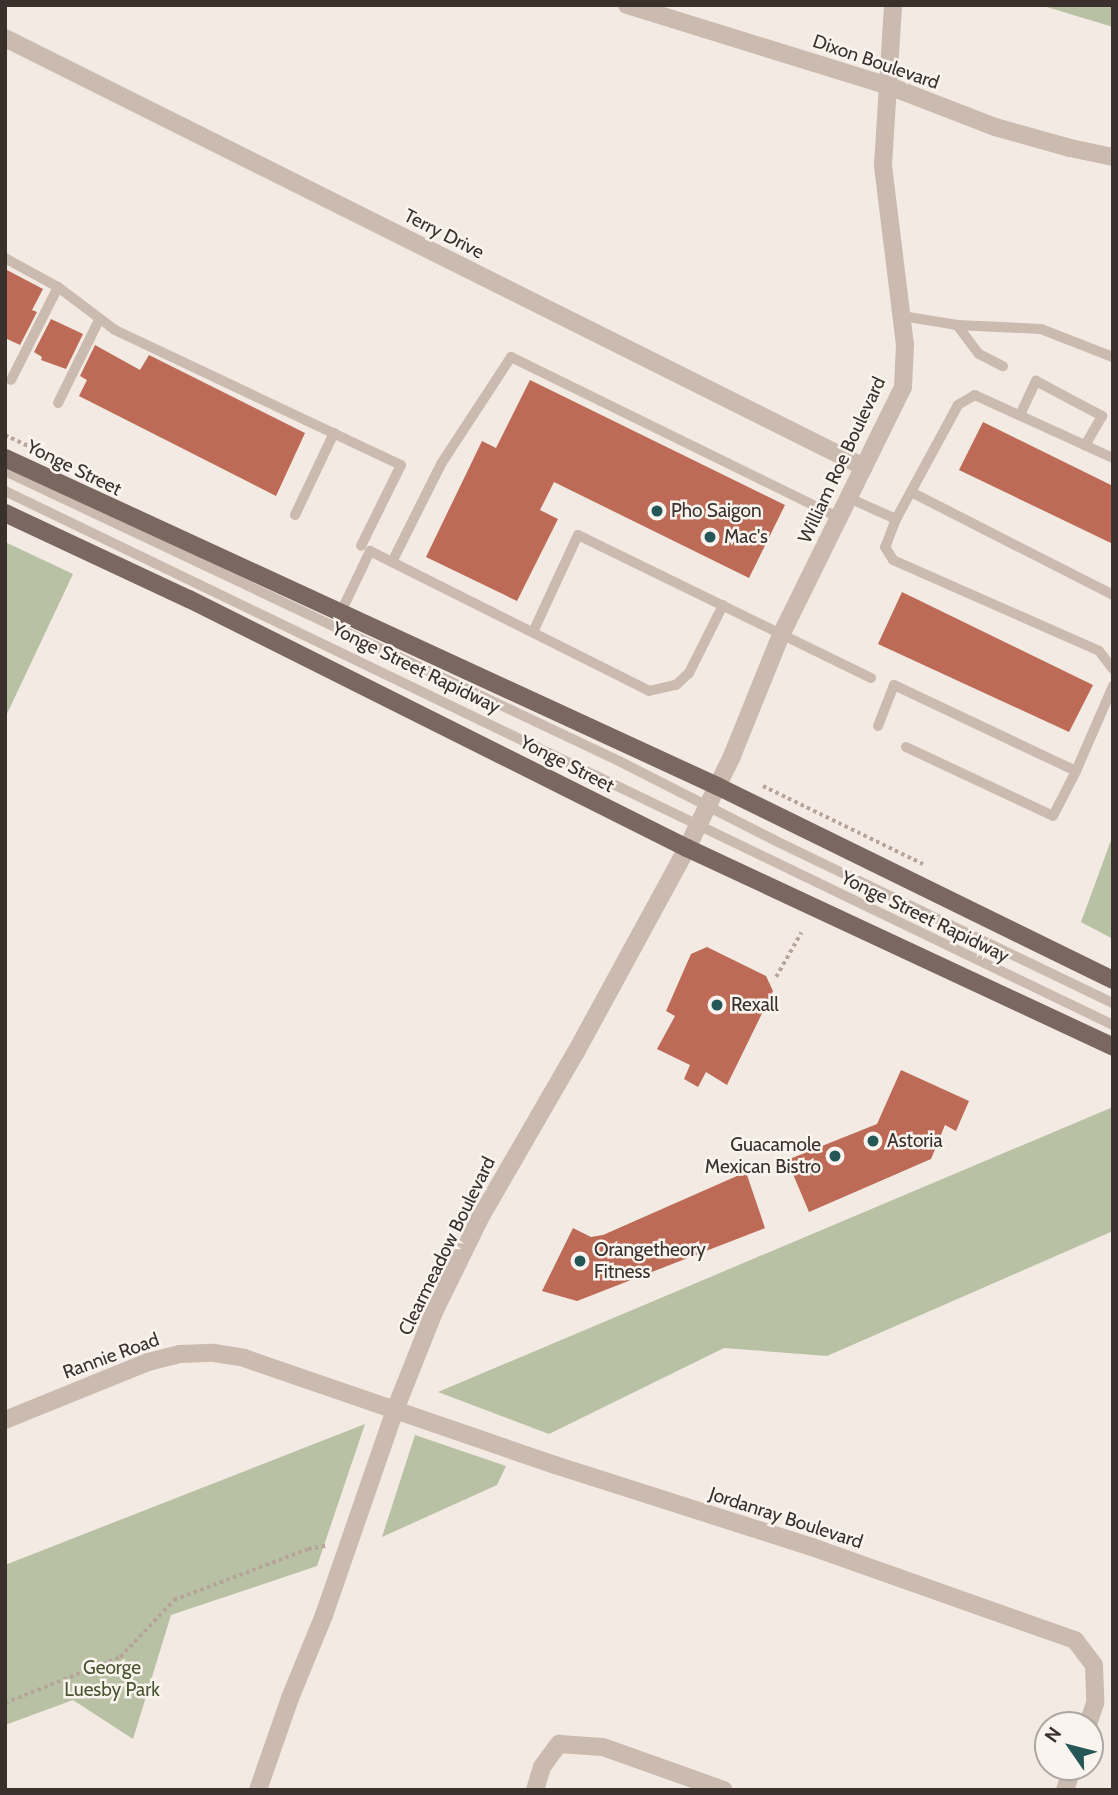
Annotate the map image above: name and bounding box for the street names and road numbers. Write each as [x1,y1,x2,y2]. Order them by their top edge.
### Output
street label: Dixon Boulevard [810,30,942,94]
street label: Terry Drive [400,204,488,264]
street label: William Roe Boulevard [793,373,891,547]
street label: Yonge Street [23,435,125,501]
street label: Yonge Street Rapidway [328,617,504,719]
street label: Yonge Street [516,731,618,797]
street label: Yonge Street Rapidway [837,866,1013,968]
street label: Clearmeadow Boulevard [394,1153,500,1339]
street label: Rannie Road [60,1328,162,1384]
street label: Jordanray Boulevard [706,1482,866,1554]

